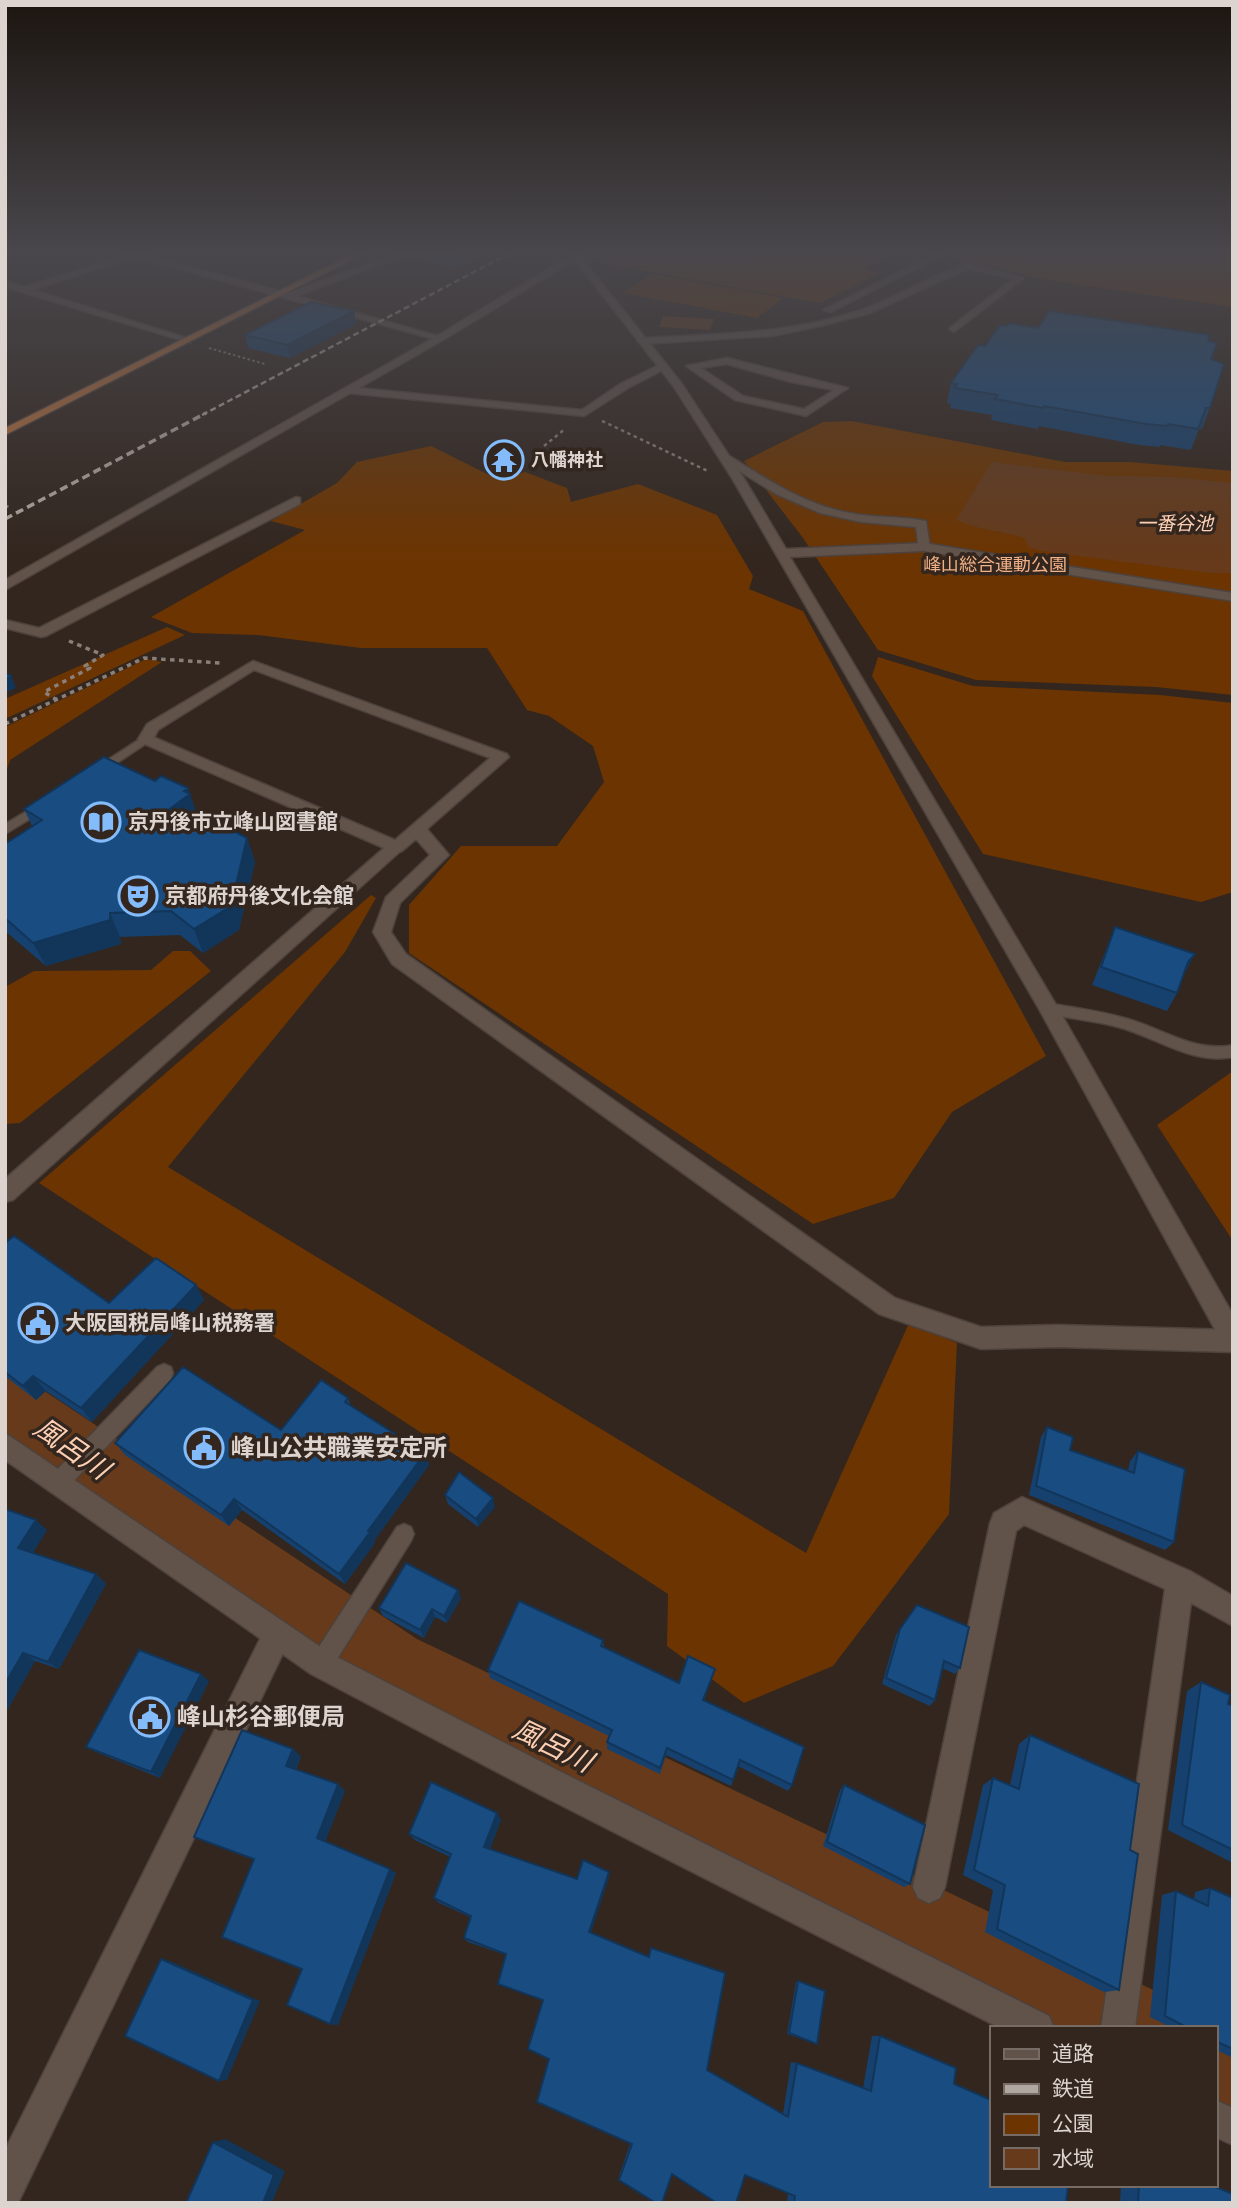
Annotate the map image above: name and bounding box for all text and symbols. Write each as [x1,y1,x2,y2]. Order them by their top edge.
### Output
temple icon: 八幡神社 [483,439,525,481]
place label: 八幡神社 [531,449,603,471]
water label: 一番谷池 [1137,512,1215,535]
park label: 峰山総合運動公園 [923,554,1067,576]
library icon: 京丹後市立峰山図書館 [80,801,122,843]
place label: 京丹後市立峰山図書館 [128,809,338,835]
theatre icon: 京都府丹後文化会館 [117,875,159,917]
place label: 京都府丹後文化会館 [165,883,354,909]
public building icon: 大阪国税局峰山税務署 [17,1302,59,1344]
place label: 大阪国税局峰山税務署 [65,1310,275,1336]
water label: 風呂川 [28,1411,118,1488]
public building icon: 峰山公共職業安定所 [183,1427,225,1469]
place label: 峰山公共職業安定所 [231,1434,447,1462]
public building icon: 峰山杉谷郵便局 [129,1696,171,1738]
place label: 峰山杉谷郵便局 [177,1703,345,1731]
water label: 風呂川 [508,1712,600,1780]
legend [990,2026,1217,2187]
text: 道路 [1052,2041,1094,2067]
text: 鉄道 [1052,2076,1094,2102]
text: 公園 [1052,2111,1094,2137]
text: 水域 [1052,2146,1094,2172]

